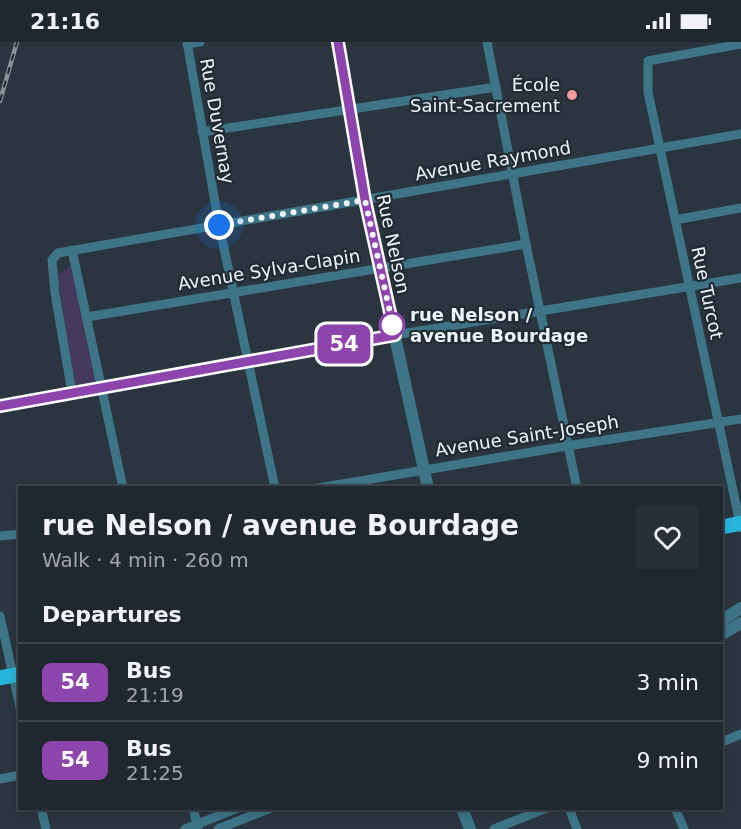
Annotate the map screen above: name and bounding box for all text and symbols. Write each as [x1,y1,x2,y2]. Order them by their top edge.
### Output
text: 21:16 [30,9,100,34]
street label: Rue Duvernay [196,57,239,186]
place label: École Saint-Sacrement [410,74,560,116]
marker: École Saint-Sacrement [565,88,579,102]
street label: Avenue Raymond [413,136,572,185]
street label: Rue Nelson [373,192,414,296]
your location [204,210,234,240]
street label: Rue Turcot [687,244,728,341]
street label: Avenue Sylva-Clapin [176,245,362,294]
place label: rue Nelson / avenue Bourdage [410,304,588,346]
marker: rue Nelson / avenue Bourdage [379,312,405,338]
line badge: 54 [317,324,371,364]
text: 54 [329,332,359,356]
street label: Avenue Saint-Joseph [434,411,620,460]
button: heart [636,506,699,569]
text: rue Nelson / avenue Bourdage [42,509,519,542]
text: Walk · 4 min · 260 m [42,548,249,572]
text: Departures [42,602,182,627]
text: Bus [126,658,172,683]
text: 54 [60,670,90,694]
text: 3 min [637,670,699,695]
text: 21:19 [126,683,184,707]
text: Bus [126,736,172,761]
text: 54 [60,748,90,772]
text: 9 min [637,748,699,773]
text: 21:25 [126,761,184,785]

